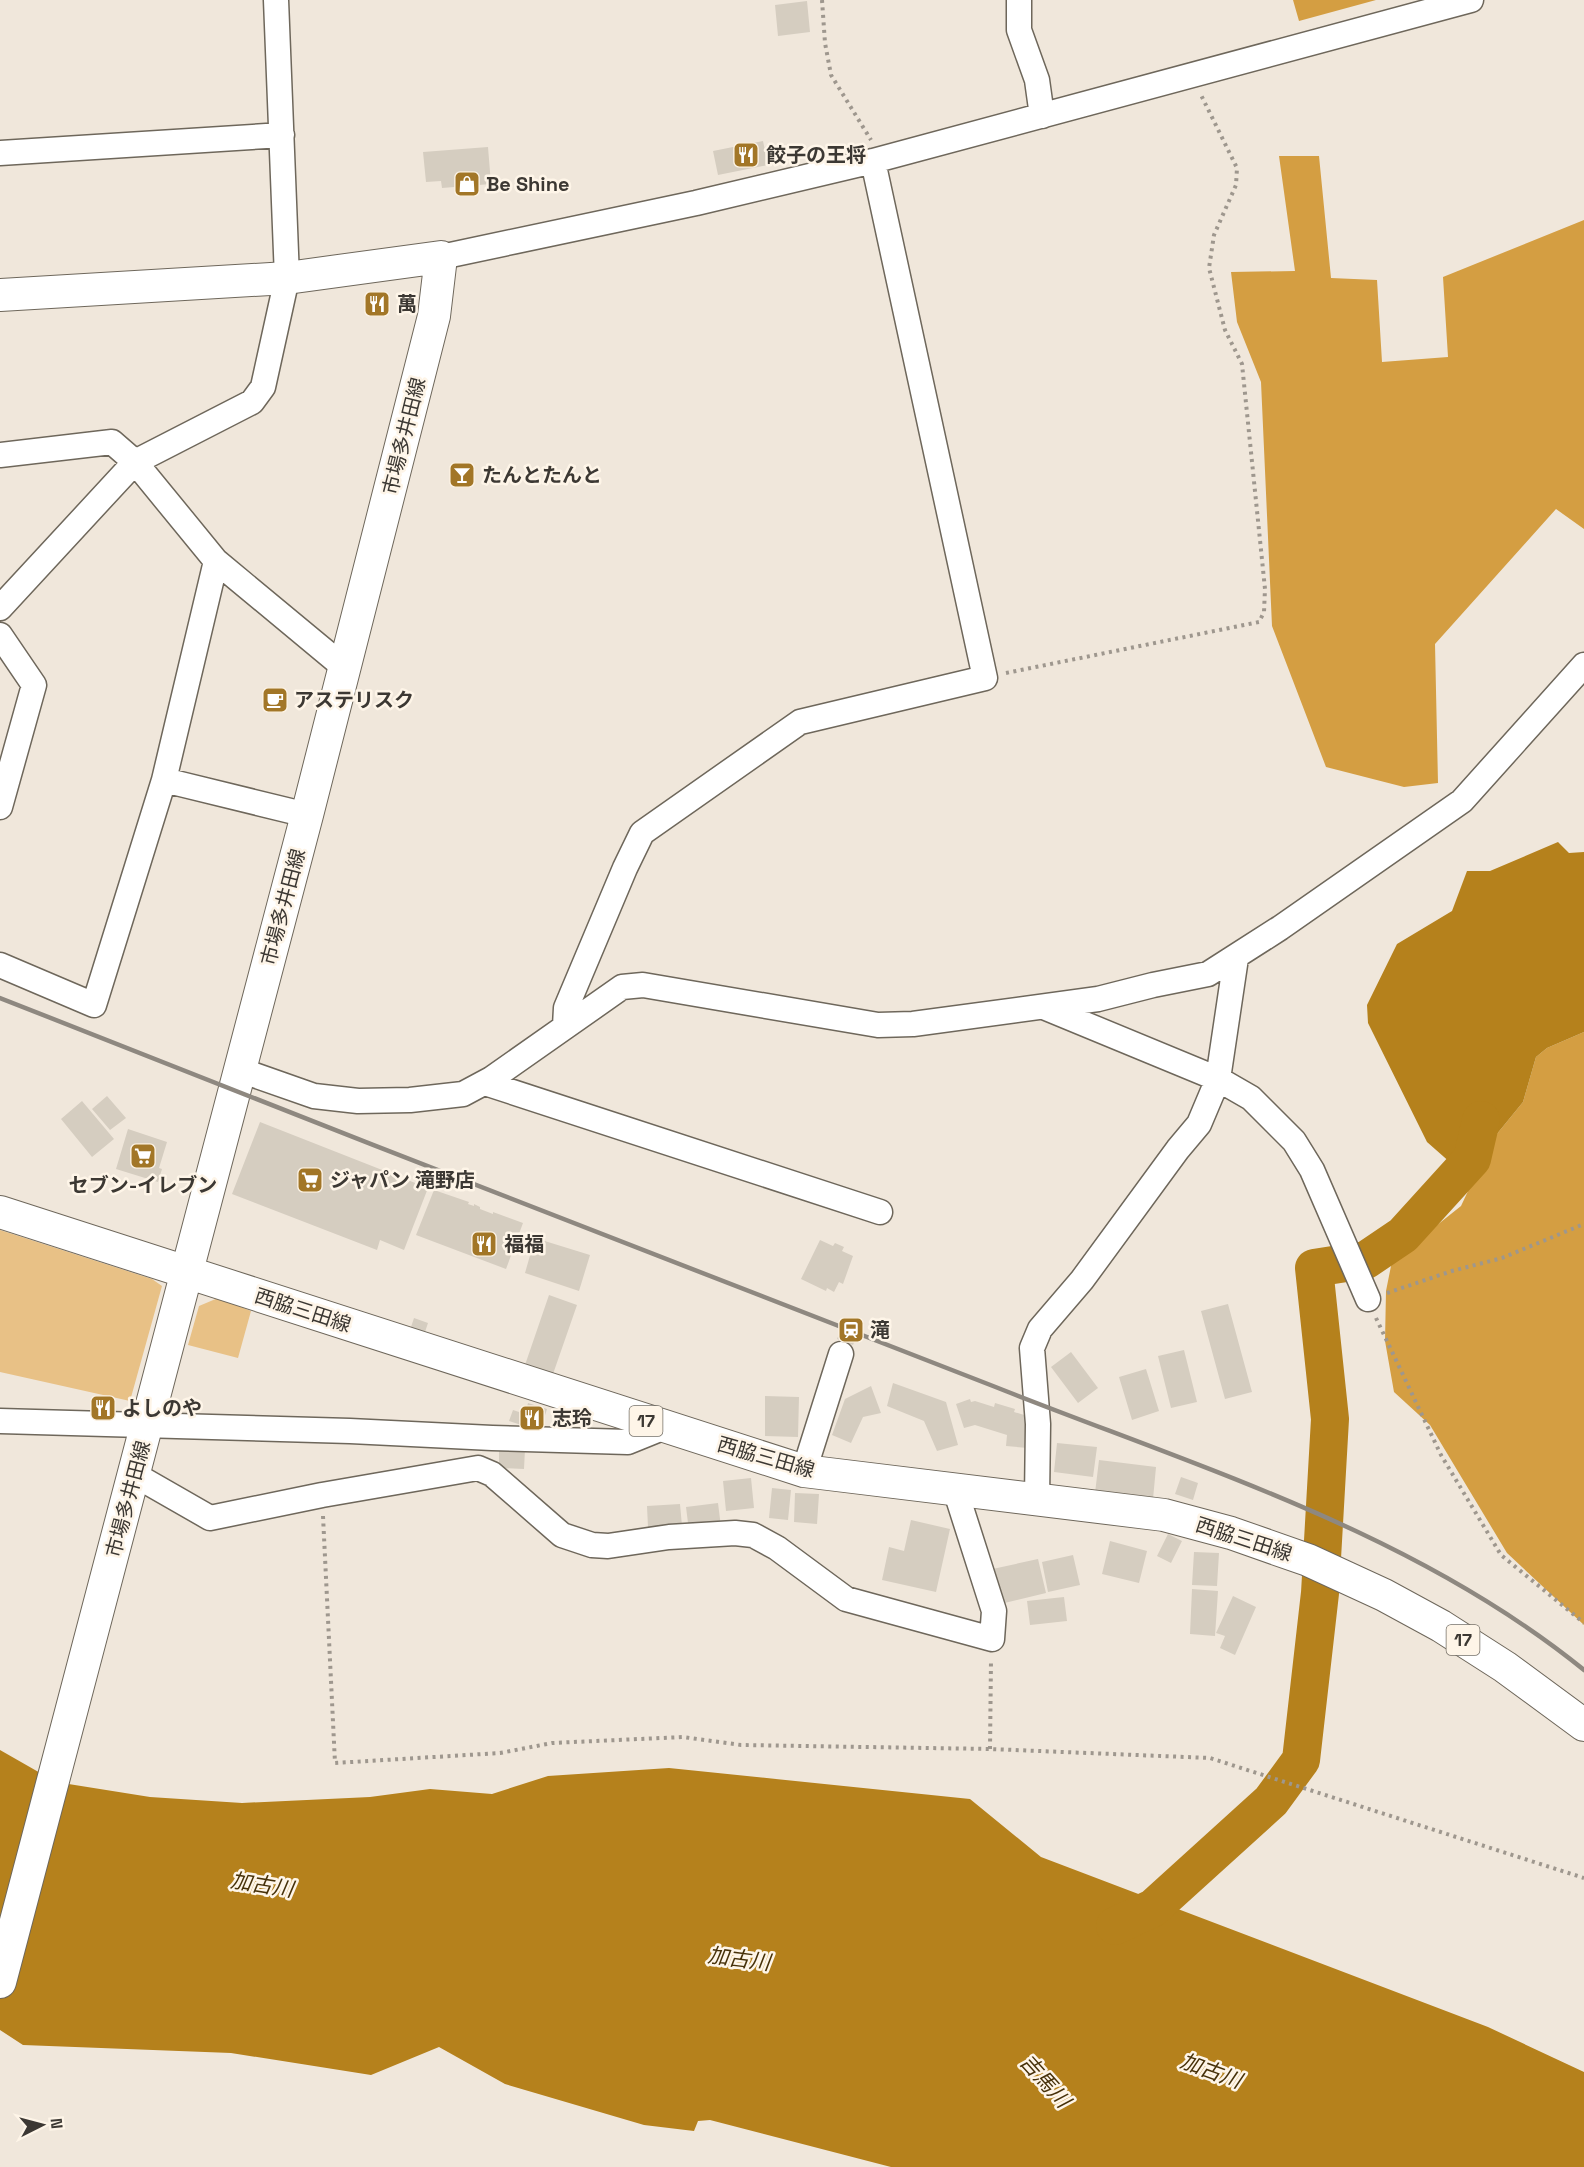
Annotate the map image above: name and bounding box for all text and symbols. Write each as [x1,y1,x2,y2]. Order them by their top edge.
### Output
restaurant icon: 餃子の王将 [731,140,761,170]
place label: 餃子の王将 [766,142,866,168]
shop icon: Be Shine [452,169,482,199]
place label: Be Shine [486,171,570,197]
restaurant icon: 萬 [362,289,392,319]
place label: 萬 [397,291,417,317]
street label: 市場多井田線 [377,375,431,497]
bar icon: たんとたんと [447,460,477,490]
place label: たんとたんと [482,462,602,488]
cafe icon: アステリスク [260,685,290,715]
place label: アステリスク [294,687,414,713]
street label: 市場多井田線 [255,846,311,968]
supermarket icon: セブン-イレブン [128,1141,158,1171]
supermarket icon: ジャパン 滝野店 [295,1165,325,1195]
place label: ジャパン 滝野店 [330,1167,475,1193]
place label: セブン-イレブン [69,1172,217,1198]
restaurant icon: 福福 [469,1229,499,1259]
place label: 福福 [504,1231,544,1257]
street label: 西脇三田線 [251,1282,355,1338]
station icon: 滝 [836,1315,866,1345]
place label: 滝 [870,1317,890,1343]
restaurant icon: よしのや [88,1393,118,1423]
place label: よしのや [122,1395,202,1421]
restaurant icon: 志玲 [517,1403,547,1433]
place label: 志玲 [552,1405,592,1431]
road number: 17 [630,1406,662,1436]
street label: 西脇三田線 [714,1431,818,1483]
street label: 市場多井田線 [100,1438,156,1560]
street label: 西脇三田線 [1192,1511,1296,1567]
road number: 17 [1446,1625,1480,1655]
water label: 加古川 [229,1866,297,1903]
water label: 加古川 [706,1941,774,1976]
water label: 加古川 [1177,2047,1247,2095]
water label: 吉馬川 [1014,2048,1078,2115]
north arrow [12,2095,72,2155]
text: N [45,2117,67,2130]

